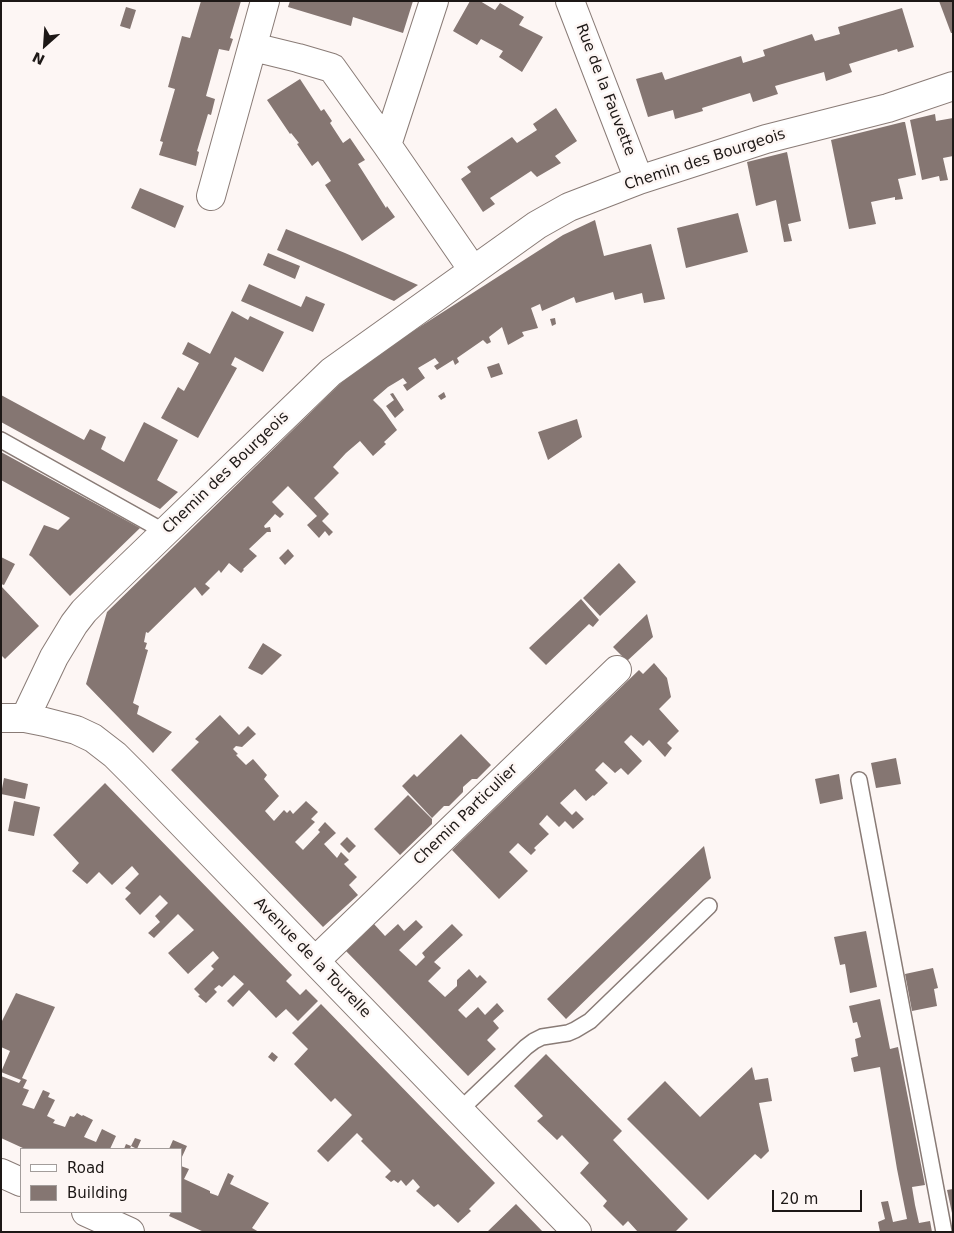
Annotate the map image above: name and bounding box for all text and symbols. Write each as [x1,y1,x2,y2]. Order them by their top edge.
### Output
north arrow [20,20,70,70]
street label: Rue de la Fauvette [572,21,638,159]
text: N [30,49,47,68]
street label: Chemin des Bourgeois [622,125,788,195]
street label: Chemin des Bourgeois [159,408,293,538]
street label: Chemin Particulier [410,761,522,869]
street label: Avenue de la Tourelle [250,894,374,1022]
legend [20,1148,182,1213]
text: Road [67,1159,105,1177]
scale bar [774,1180,864,1212]
text: Building [67,1184,128,1202]
text: 20 m [780,1190,818,1208]

